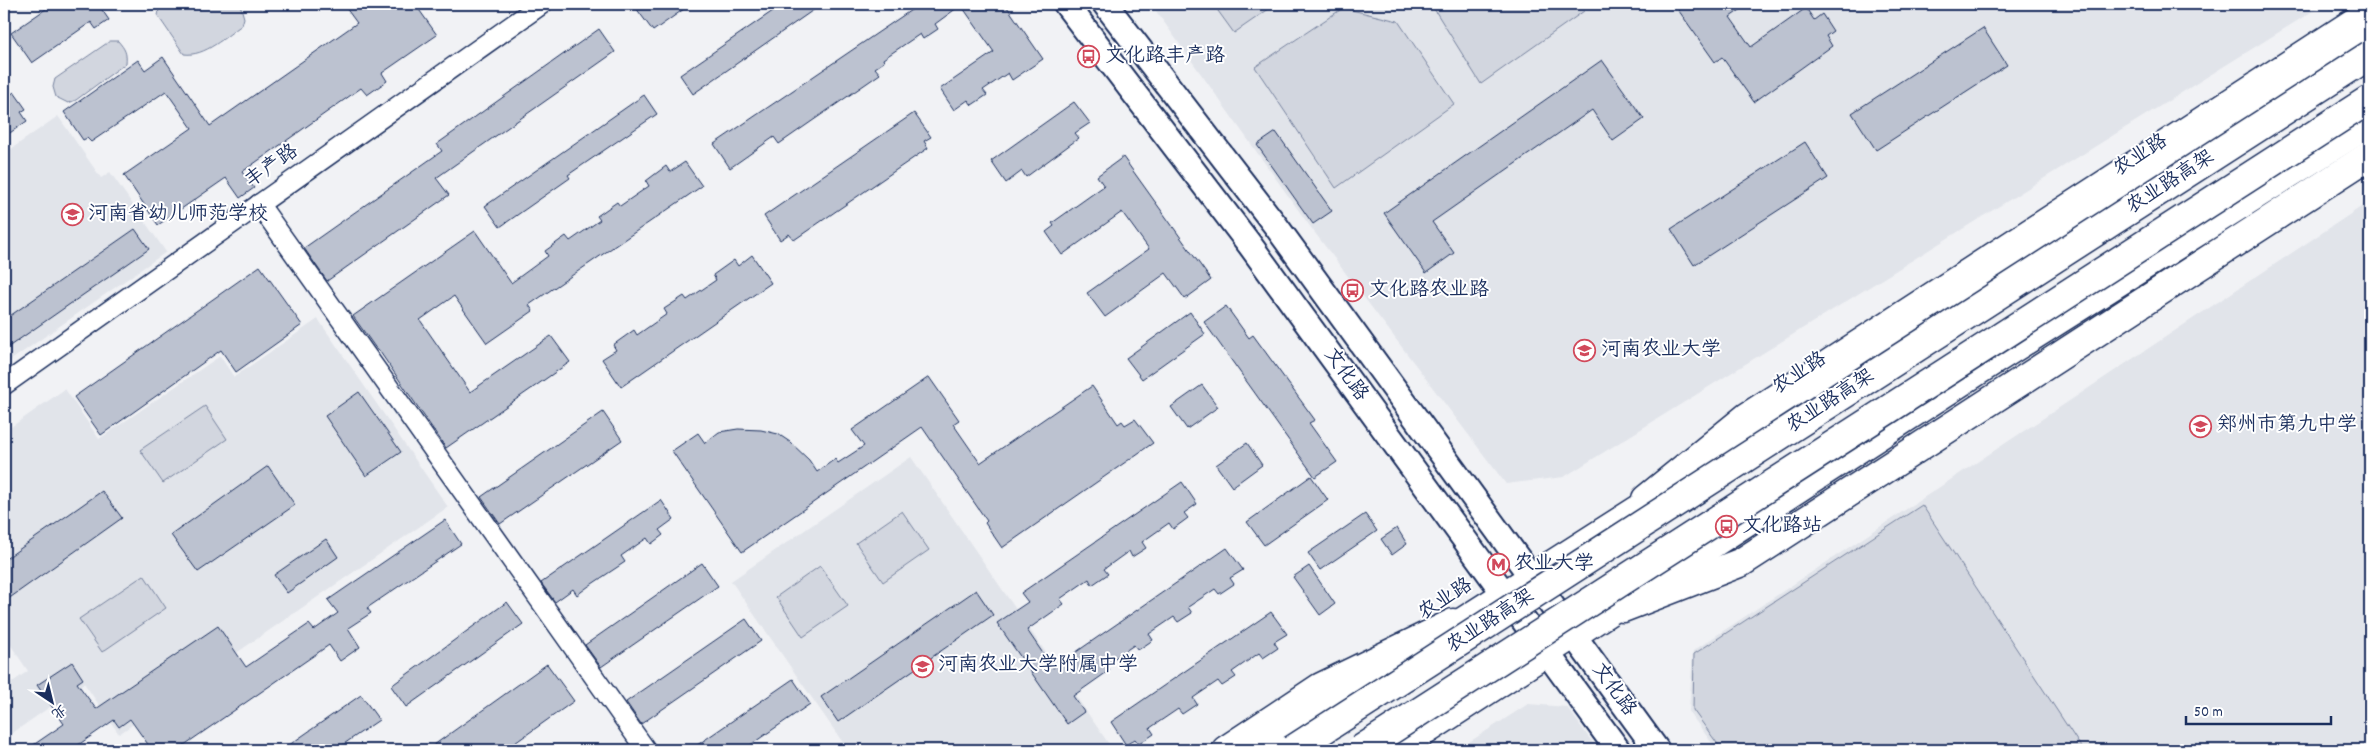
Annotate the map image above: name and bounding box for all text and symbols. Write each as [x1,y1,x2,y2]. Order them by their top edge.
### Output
place label: 文化路丰产路 [1105,43,1226,71]
bus stop icon: 文化路丰产路 [1077,45,1101,69]
street label: 农业路 [2108,127,2175,184]
street label: 丰产路 [239,138,305,196]
street label: 农业路高架 [2121,144,2221,222]
place label: 河南省幼儿师范学校 [88,201,268,229]
school or university icon: 河南省幼儿师范学校 [60,203,84,227]
place label: 文化路农业路 [1369,277,1490,305]
bus stop icon: 文化路农业路 [1341,279,1365,303]
place label: 河南农业大学 [1601,337,1721,365]
school or university icon: 河南农业大学 [1573,339,1597,363]
street label: 文化路 [1316,343,1375,408]
street label: 农业路 [1767,345,1834,402]
street label: 农业路高架 [1781,363,1881,441]
place label: 郑州市第九中学 [2217,412,2357,440]
school or university icon: 郑州市第九中学 [2189,414,2213,438]
place label: 文化路站 [1742,513,1822,541]
bus stop icon: 文化路站 [1714,515,1738,539]
place label: 农业大学 [1514,551,1594,579]
metro station icon: 农业大学 [1486,553,1510,577]
street label: 农业路 [1413,571,1480,628]
street label: 农业路高架 [1441,583,1541,661]
place label: 河南农业大学附属中学 [938,652,1138,680]
school or university icon: 河南农业大学附属中学 [910,654,934,678]
street label: 文化路 [1584,658,1643,723]
north arrow [28,676,78,726]
scale bar [2186,694,2332,726]
text: 北 [47,699,70,723]
text: 50 m [2194,702,2223,724]

